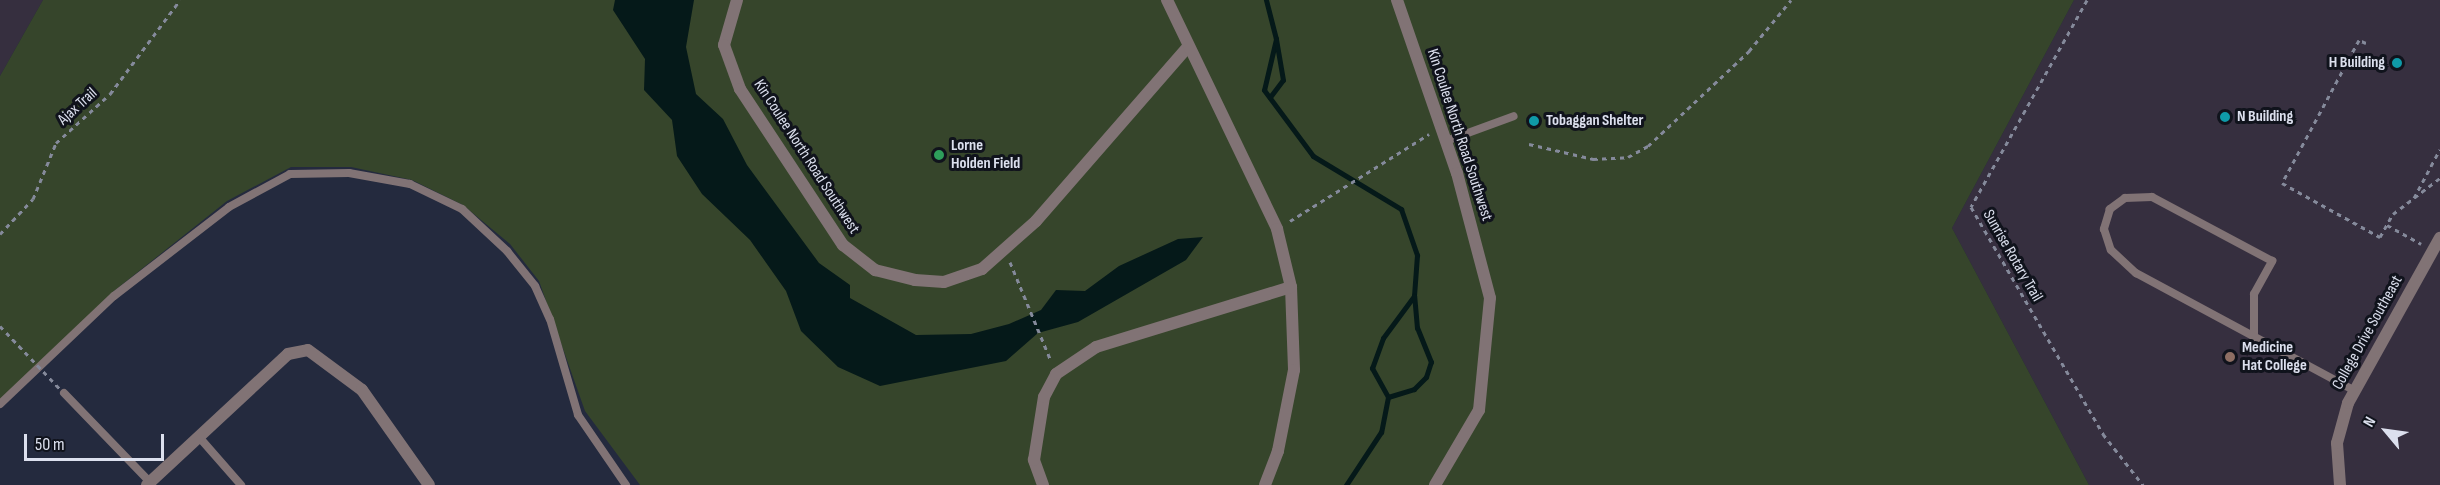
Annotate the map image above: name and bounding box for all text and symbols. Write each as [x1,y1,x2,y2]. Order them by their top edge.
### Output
street label: Kin Coulee North Road Southwest [1422,46,1496,224]
place label: H Building [2329,53,2385,73]
marker: H Building [2390,56,2404,70]
street label: Kin Coulee North Road Southwest [749,76,863,238]
street label: Ajax Trail [54,84,102,130]
place label: N Building [2237,107,2293,127]
marker: N Building [2218,110,2232,124]
place label: Tobaggan Shelter [1546,111,1643,131]
marker: Tobaggan Shelter [1527,114,1541,128]
place label: Lorne Holden Field [951,136,1020,174]
marker: Lorne Holden Field [932,148,946,162]
street label: Sunrise Rotary Trail [1978,207,2046,305]
street label: College Drive Southeast [2329,273,2407,393]
place label: Medicine Hat College [2242,338,2307,376]
marker: Medicine Hat College [2223,350,2237,364]
north arrow [2356,401,2416,461]
text: N [2359,414,2380,430]
scale bar [27,422,166,460]
text: 50 m [35,434,65,455]

